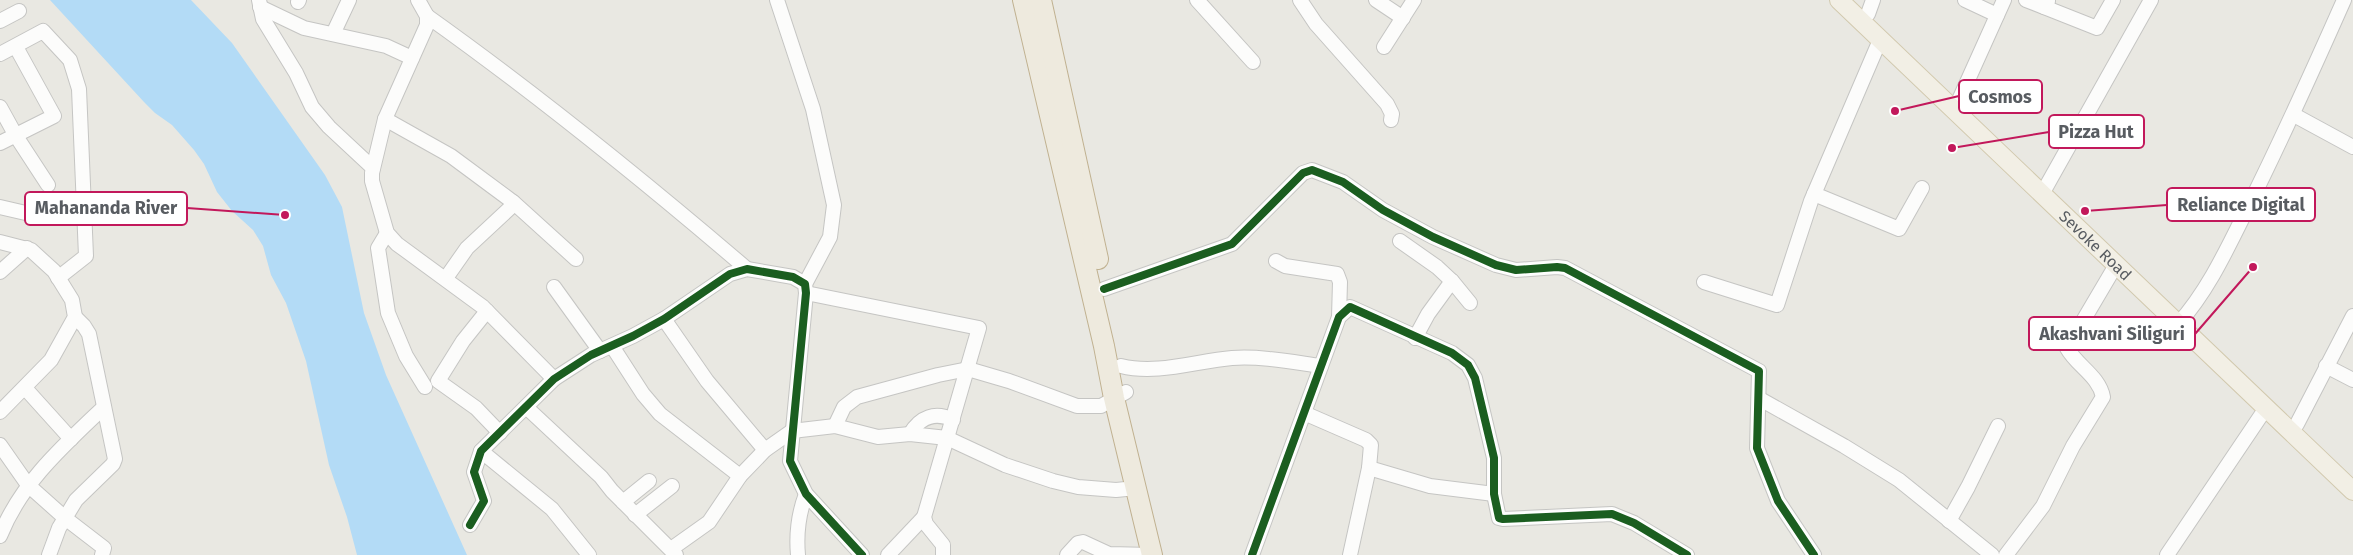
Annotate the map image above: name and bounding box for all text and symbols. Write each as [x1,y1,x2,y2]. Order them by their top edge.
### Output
callout: Cosmos [1959,80,2042,113]
text: Cosmos [1968,86,2032,108]
callout: Pizza Hut [2049,115,2144,148]
text: Pizza Hut [2058,121,2135,143]
callout: Reliance Digital [2167,188,2315,221]
callout: Mahananda River [25,192,187,225]
text: Reliance Digital [2177,194,2305,216]
text: Mahananda River [35,197,178,219]
street label: Sevoke Road [2056,206,2136,284]
callout: Akashvani Siliguri [2029,317,2195,350]
text: Akashvani Siliguri [2038,323,2185,345]

